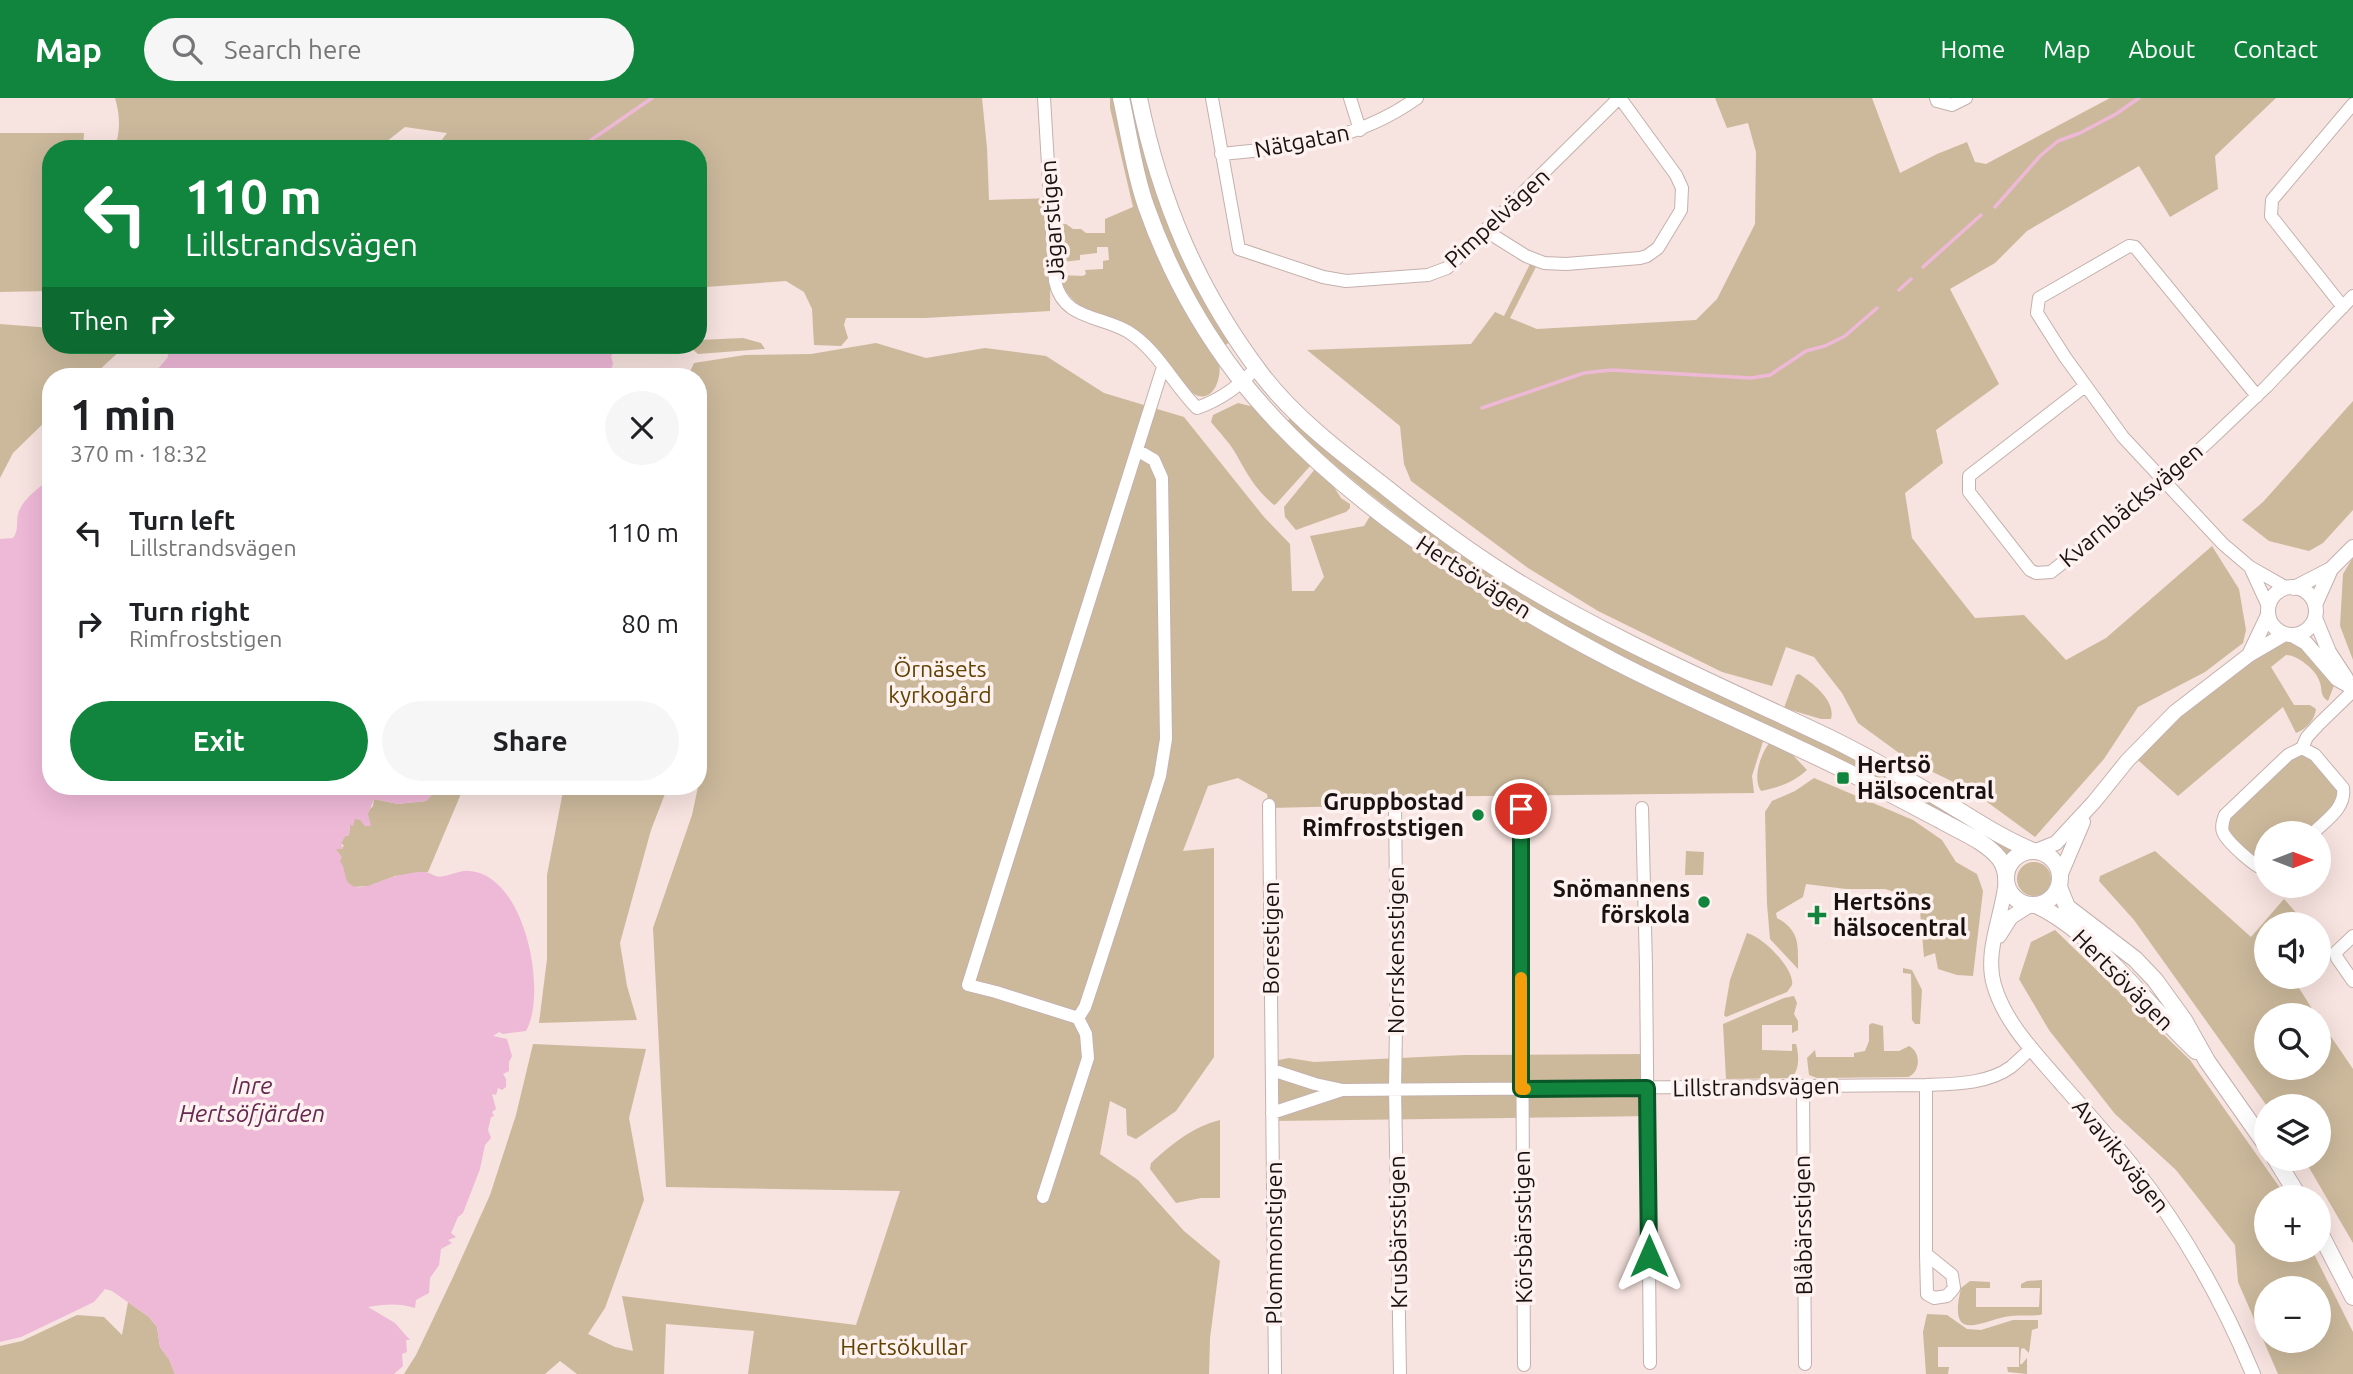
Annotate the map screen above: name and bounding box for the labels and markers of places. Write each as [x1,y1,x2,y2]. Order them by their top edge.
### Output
place label: Hertsö Hälsocentral [1857,752,1994,803]
marker: Hertsö Hälsocentral [1835,770,1851,786]
pin [1491,779,1551,839]
place label: Gruppbostad Rimfroststigen [1302,789,1464,840]
marker: Gruppbostad Rimfroststigen [1470,807,1486,823]
place label: Snömannens förskola [1553,876,1690,927]
place label: Hertsöns hälsocentral [1833,889,1967,940]
marker: Snömannens förskola [1696,894,1712,910]
marker: Hertsöns hälsocentral [1807,905,1827,925]

